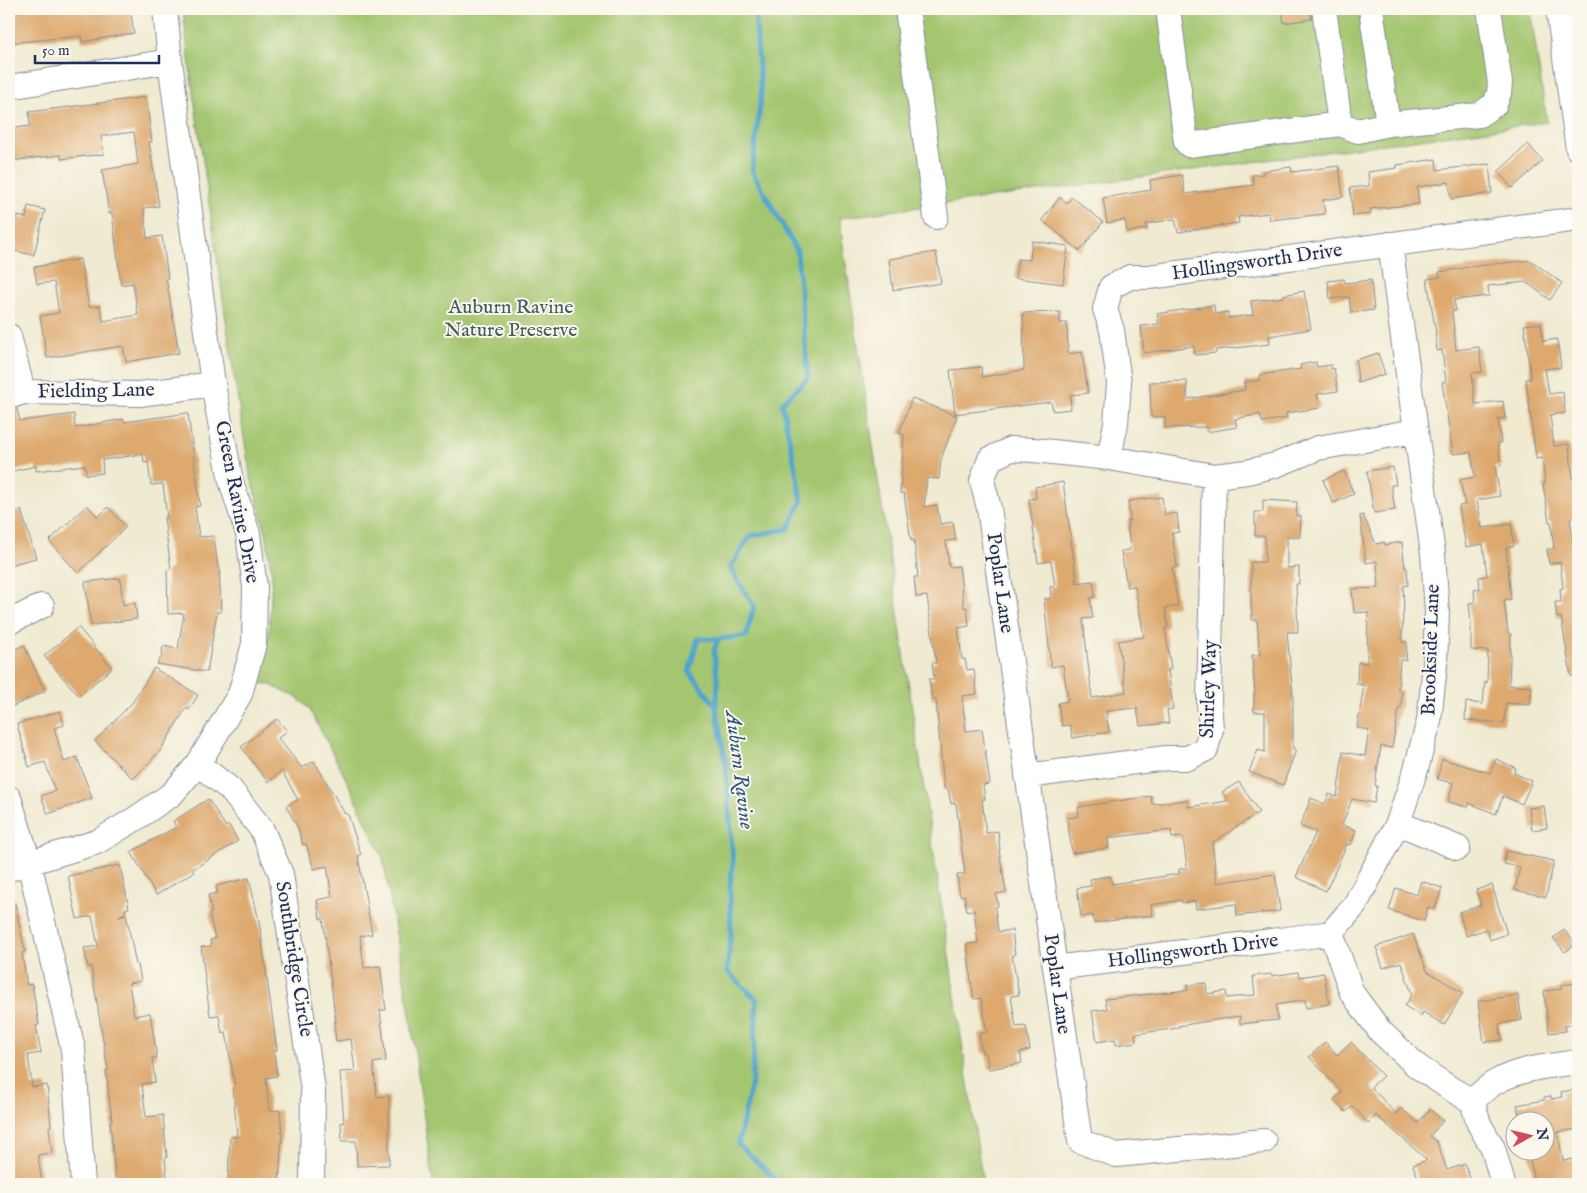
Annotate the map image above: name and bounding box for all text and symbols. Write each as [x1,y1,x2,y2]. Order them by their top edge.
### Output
scale bar [35,32,159,64]
text: 50 m [42,41,70,60]
street label: Hollingsworth Drive [1170,238,1344,286]
park label: Auburn Ravine Nature Preserve [444,295,578,343]
street label: Fielding Lane [37,377,155,405]
street label: Green Ravine Drive [209,419,265,585]
street label: Poplar Lane [981,531,1019,635]
street label: Brookside Lane [1416,584,1446,716]
street label: Shirley Way [1195,639,1223,739]
water label: Auburn Ravine [718,707,760,831]
street label: Southbridge Circle [269,879,319,1039]
street label: Hollingsworth Drive [1106,928,1280,974]
street label: Poplar Lane [1038,932,1076,1036]
north arrow [1504,1110,1554,1160]
text: N [1532,1126,1552,1142]

